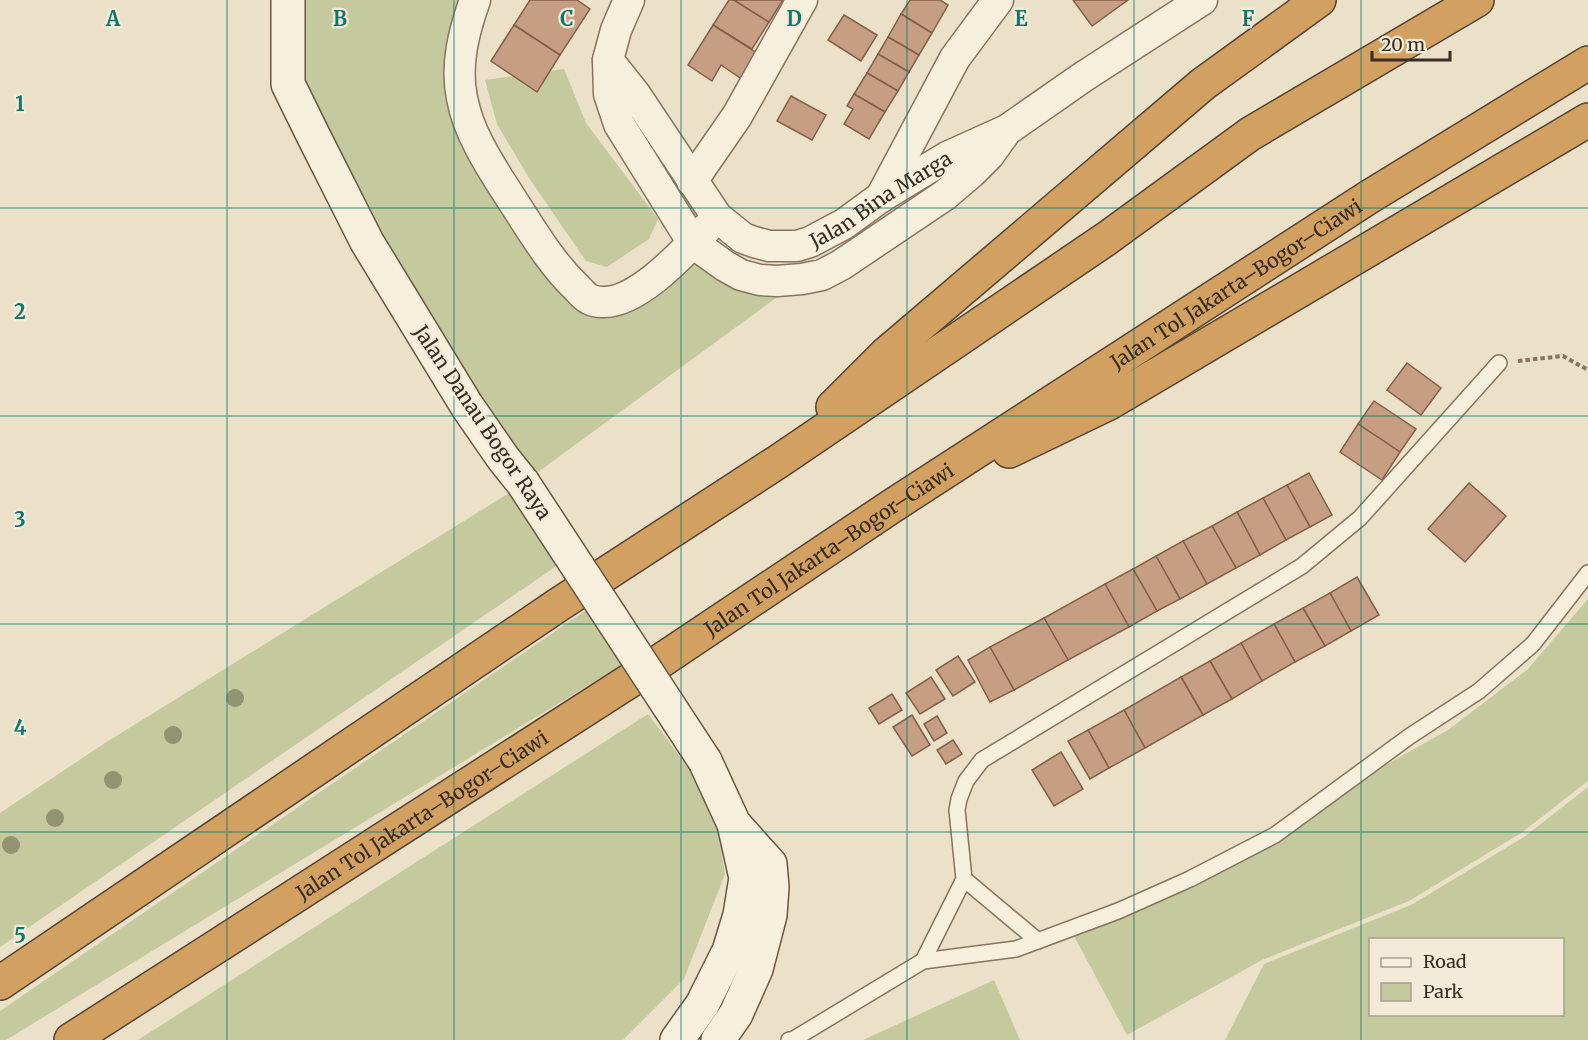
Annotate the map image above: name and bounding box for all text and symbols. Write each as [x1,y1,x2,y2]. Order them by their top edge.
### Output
text: A [105,6,121,31]
text: B [333,6,347,31]
text: C [560,6,574,31]
text: D [786,6,802,31]
text: E [1014,6,1028,31]
text: F [1242,6,1255,31]
scale bar [1372,24,1450,62]
text: 20 m [1381,33,1425,56]
text: 1 [15,91,25,116]
street label: Jalan Bina Marga [804,145,956,253]
street label: Jalan Tol Jakarta–Bogor–Ciawi [1105,193,1366,374]
text: 2 [14,299,26,324]
street label: Jalan Danau Bogor Raya [408,319,558,524]
street label: Jalan Tol Jakarta–Bogor–Ciawi [698,457,958,641]
text: 3 [14,507,26,532]
text: 4 [14,715,27,740]
street label: Jalan Tol Jakarta–Bogor–Ciawi [290,724,552,905]
text: 5 [14,923,26,948]
legend [1369,938,1564,1016]
text: Road [1423,950,1467,973]
text: Park [1423,980,1464,1003]

